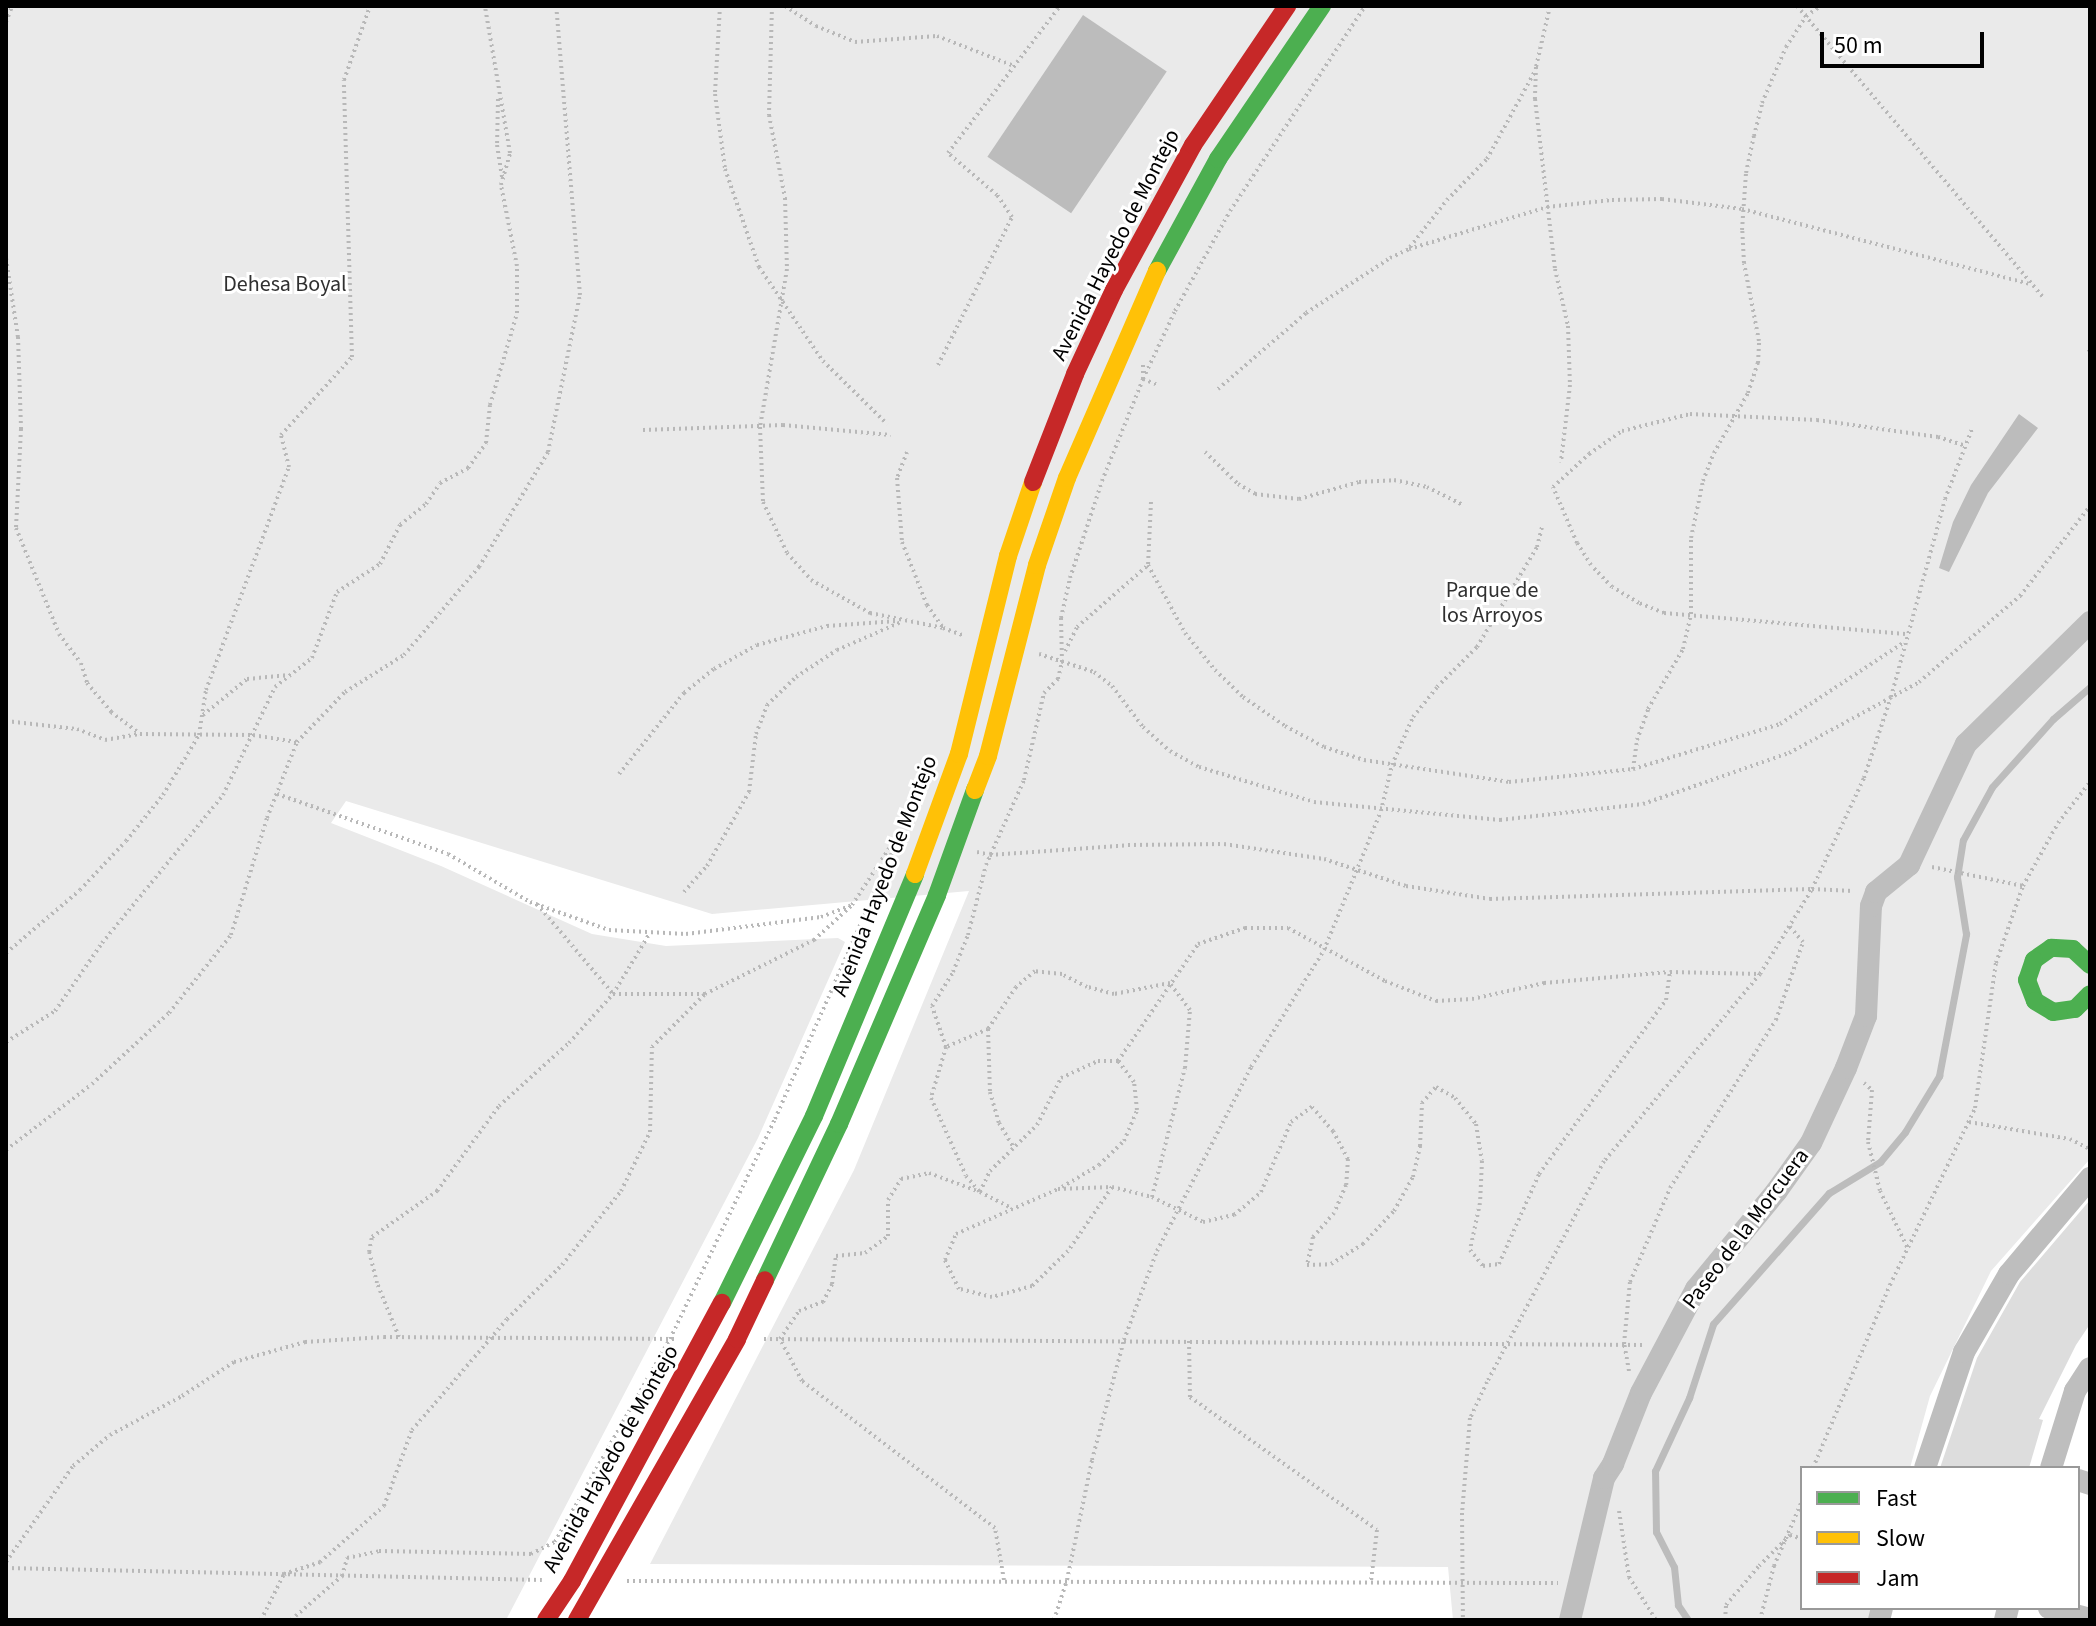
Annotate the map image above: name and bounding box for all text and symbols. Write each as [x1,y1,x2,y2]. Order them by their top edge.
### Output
scale bar [1824,16,1988,66]
text: 50 m [1834,28,1883,63]
street label: Avenida Hayedo de Montejo [1046,125,1186,365]
park label: Dehesa Boyal [223,272,347,298]
park label: Parque de los Arroyos [1441,577,1543,628]
street label: Avenida Hayedo de Montejo [827,752,943,1000]
street label: Paseo de la Morcuera [1677,1144,1815,1314]
street label: Avenida Hayedo de Montejo [537,1341,685,1577]
legend [1800,1466,2080,1610]
text: Fast [1876,1481,1917,1516]
text: Slow [1876,1521,1925,1556]
text: Jam [1876,1561,1920,1596]

